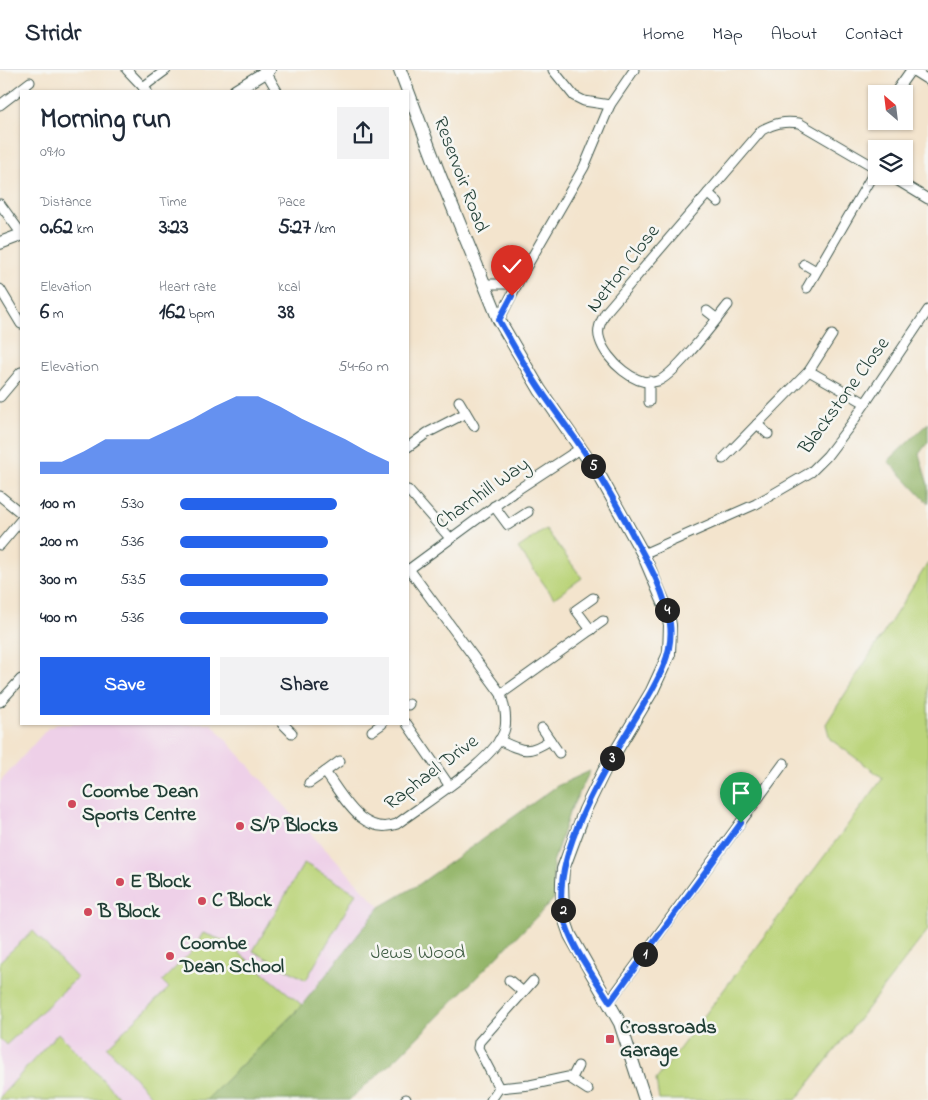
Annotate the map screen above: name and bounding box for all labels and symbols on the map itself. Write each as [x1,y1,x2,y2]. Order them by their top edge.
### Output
north arrow [868,85,912,130]
street label: Reservoir Road [425,113,495,237]
street label: Netton Close [580,219,668,319]
pin [491,245,533,296]
street label: Blackstone Close [792,331,898,462]
street label: Charnhill Way [430,451,536,537]
pin: 5 [580,454,606,478]
pin: 4 [654,598,680,622]
street label: Raphael Drive [379,728,485,818]
pin: 3 [600,746,624,770]
pin [720,772,762,823]
place label: Coombe Dean Sports Centre [82,778,198,830]
marker: Coombe Dean Sports Centre [66,798,78,810]
place label: S/P Blocks [250,812,338,841]
marker: S/P Blocks [234,820,246,832]
place label: E Block [130,868,192,897]
marker: E Block [114,876,126,888]
place label: C Block [212,887,273,916]
marker: C Block [196,895,208,907]
place label: B Block [97,898,161,927]
pin: 2 [550,898,576,922]
marker: B Block [82,906,94,918]
place label: Coombe Dean School [179,930,284,982]
park label: Jews Wood [371,939,465,968]
pin: 1 [632,942,658,966]
marker: Coombe Dean School [164,950,176,962]
place label: Crossroads Garage [620,1014,717,1067]
marker: Crossroads Garage [604,1033,616,1045]

